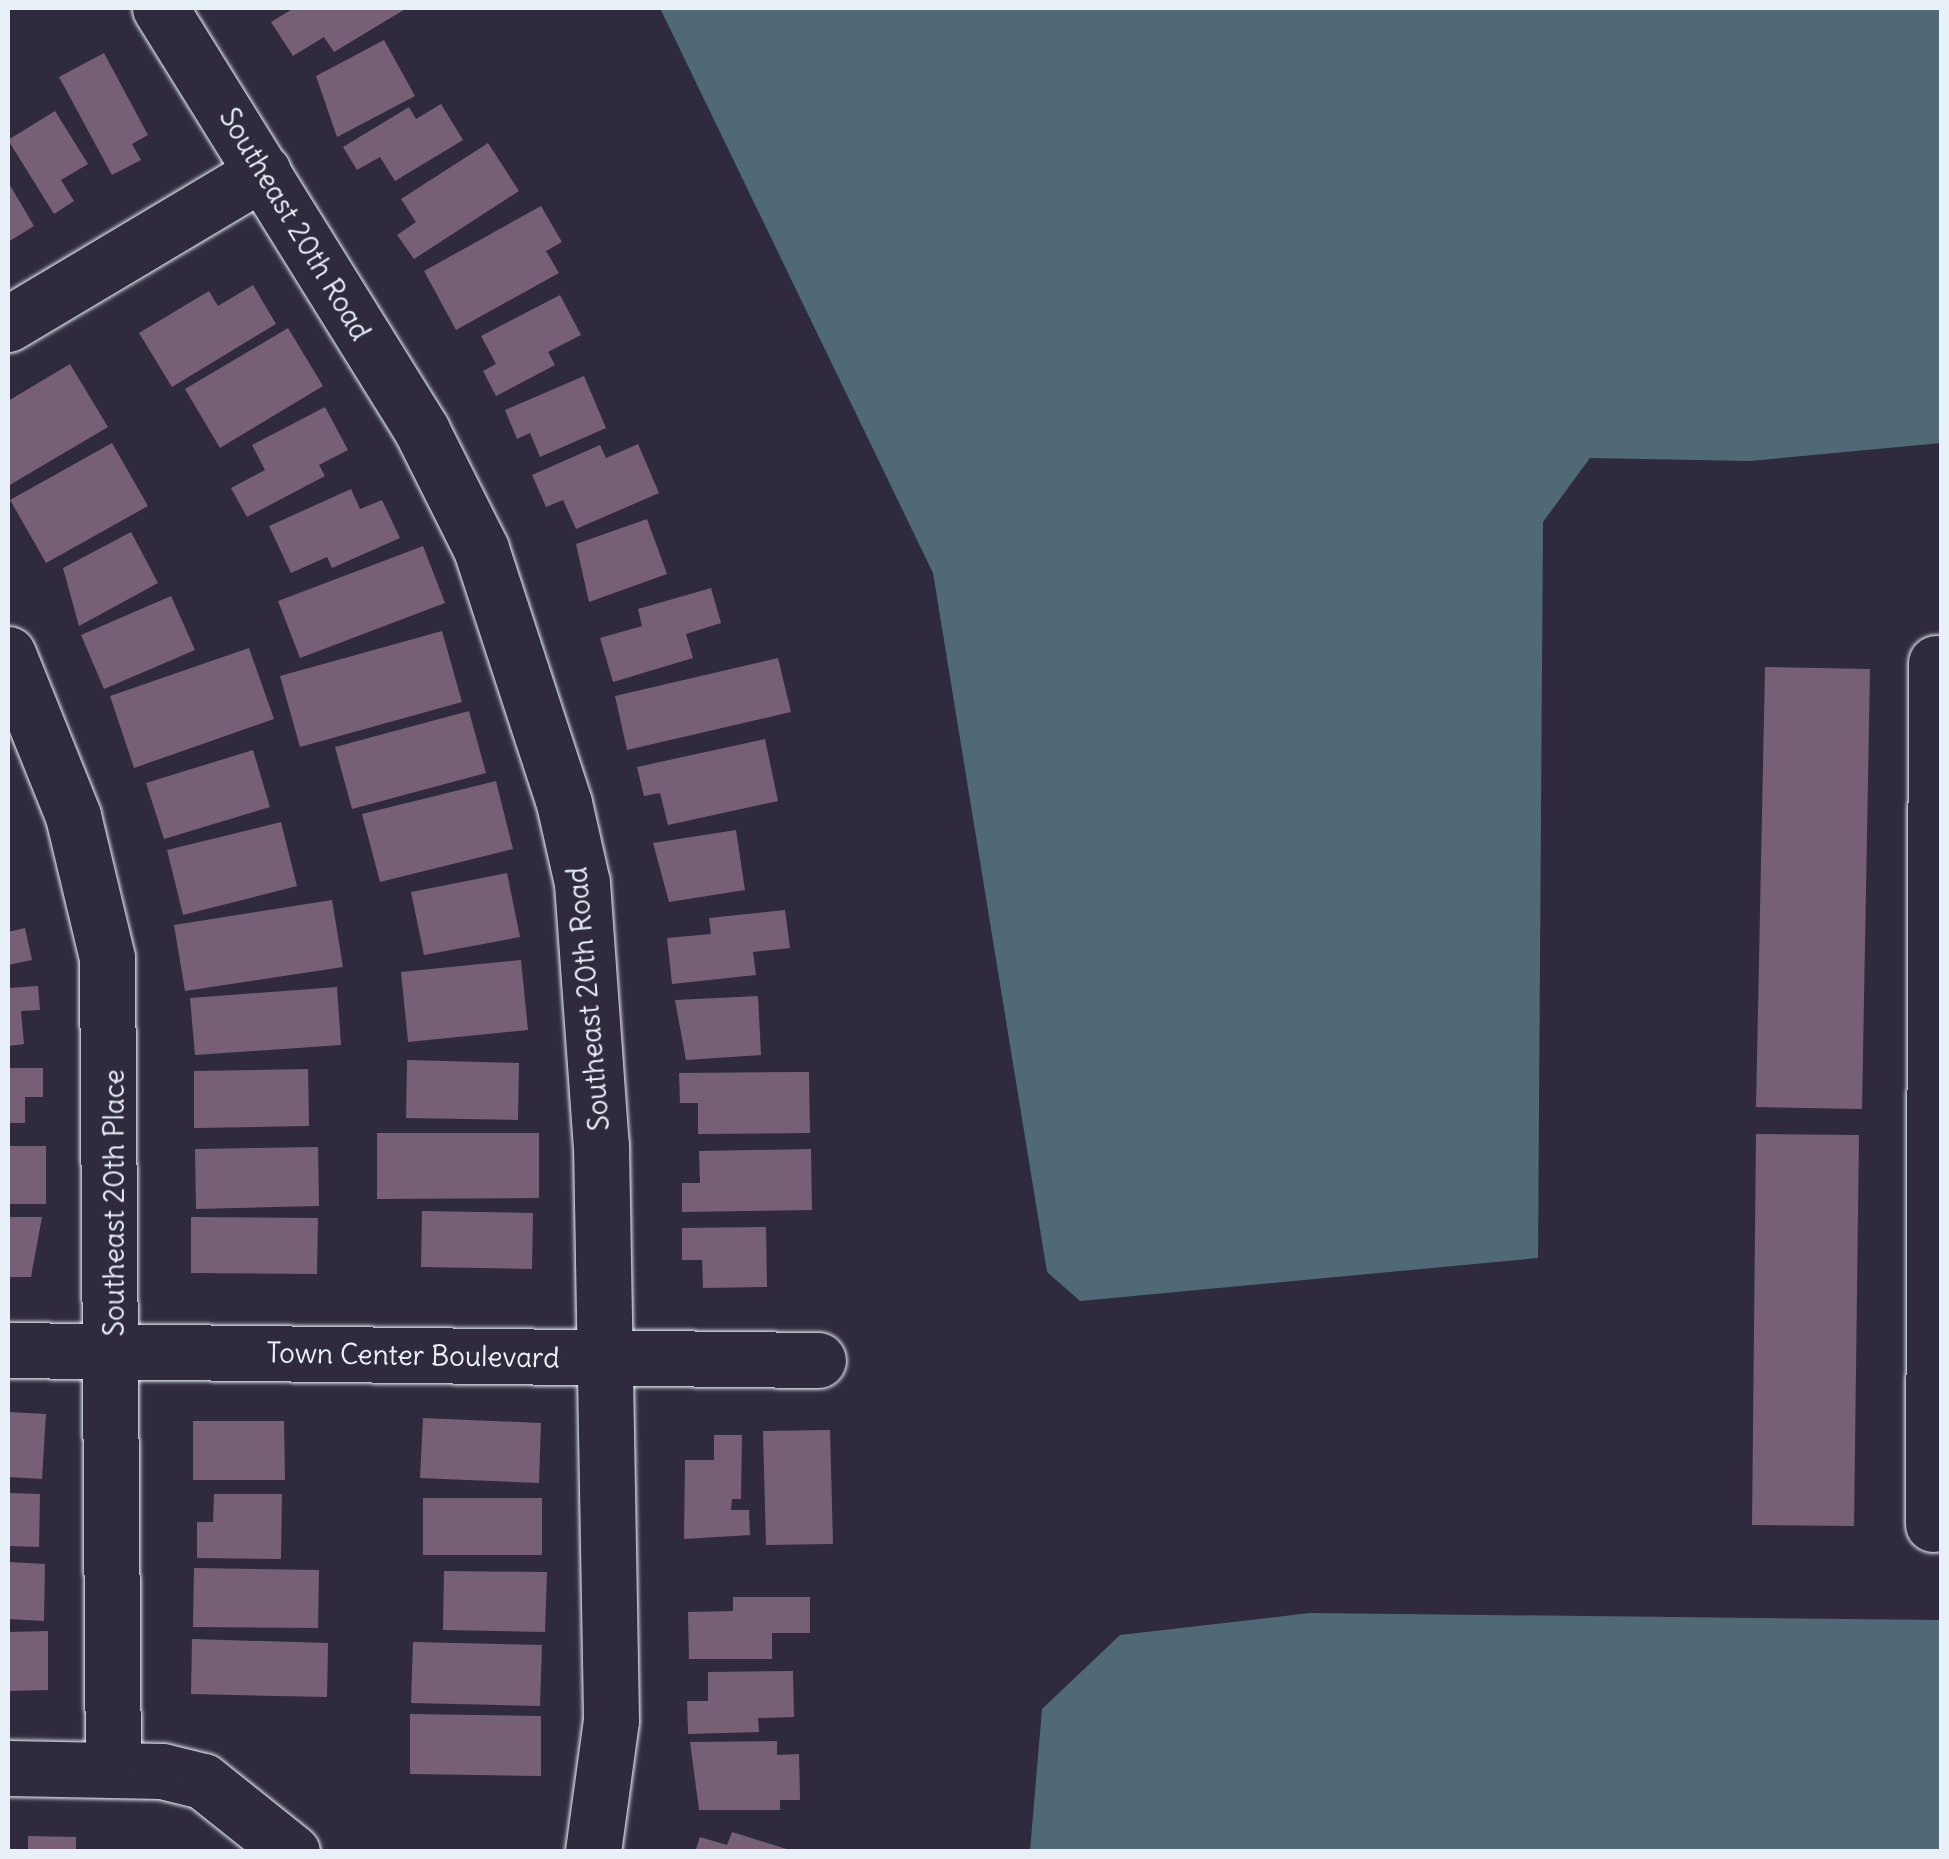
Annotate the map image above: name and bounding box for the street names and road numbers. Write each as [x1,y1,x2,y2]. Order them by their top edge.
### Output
street label: Southeast 20th Road [212,102,378,346]
street label: Southeast 20th Road [560,866,616,1132]
street label: Southeast 20th Place [97,1070,131,1336]
street label: Town Center Boulevard [266,1336,560,1374]

